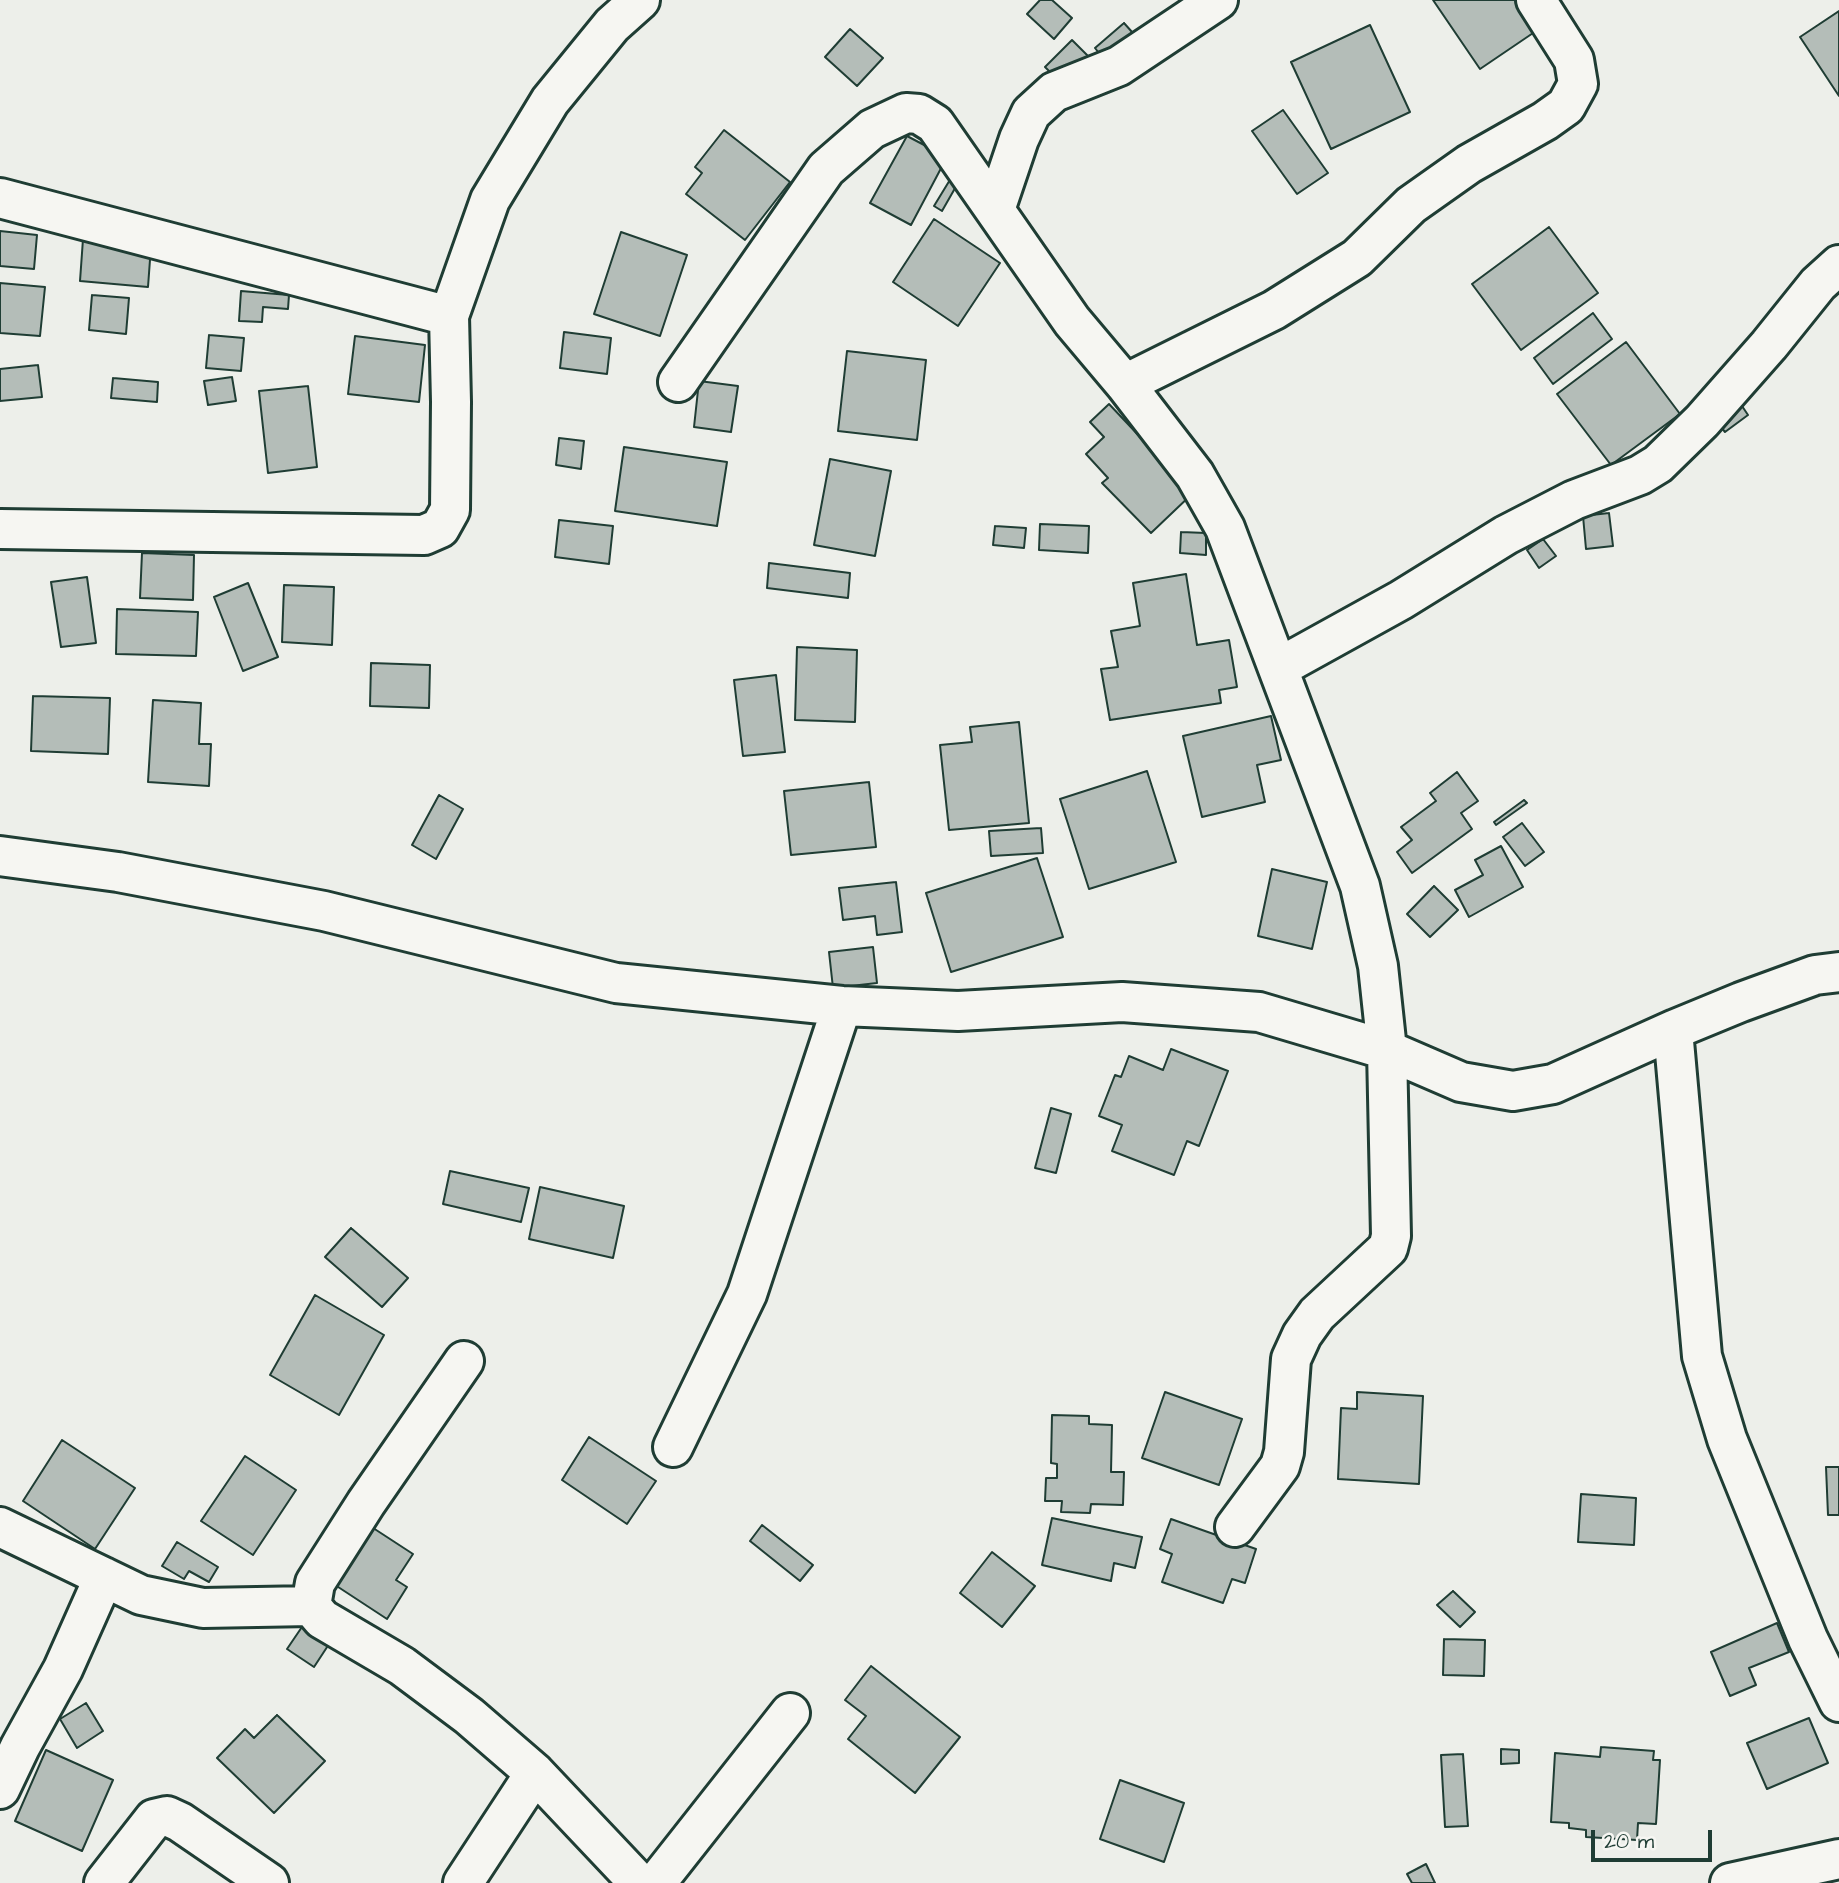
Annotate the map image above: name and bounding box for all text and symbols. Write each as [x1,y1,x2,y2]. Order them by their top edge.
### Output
scale bar [1594,1816,1715,1860]
text: 20 m [1604,1827,1654,1856]

